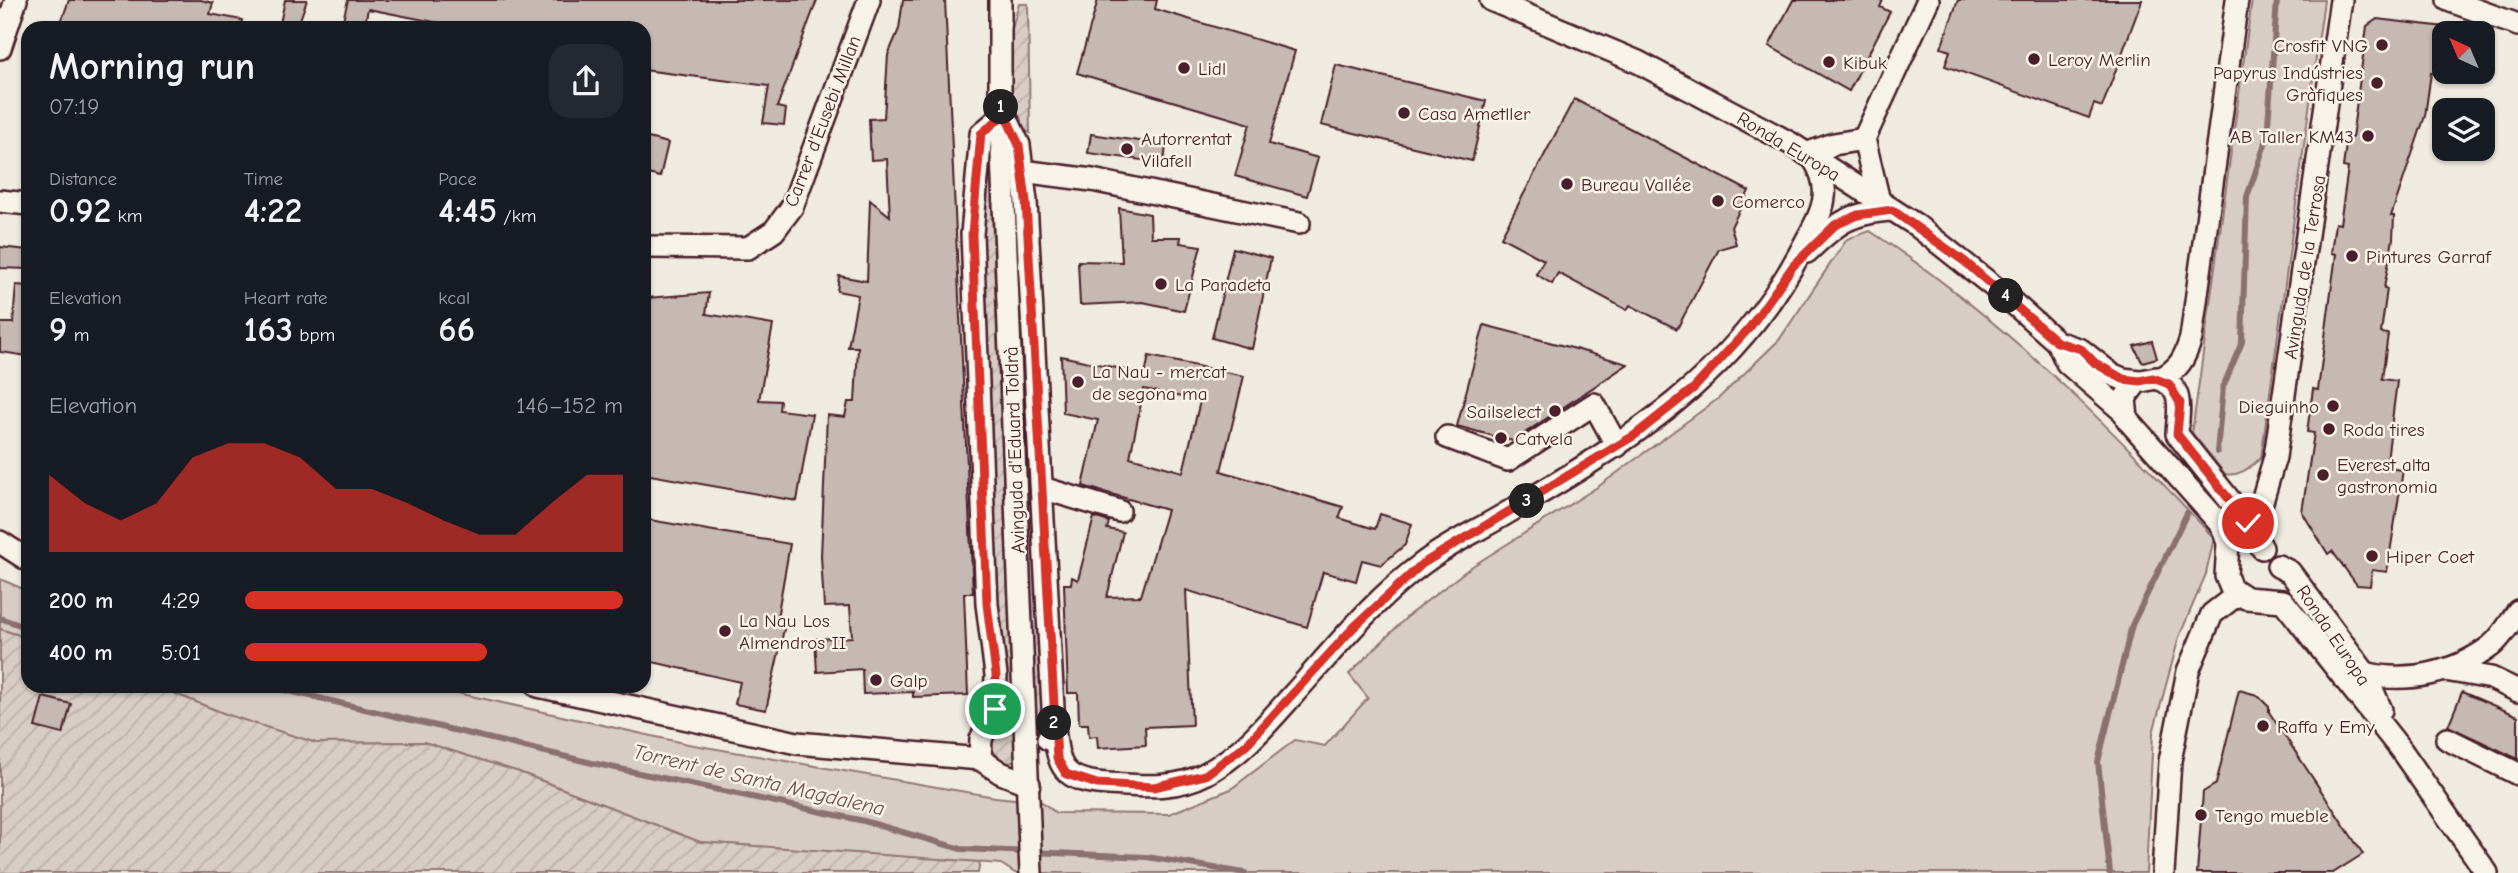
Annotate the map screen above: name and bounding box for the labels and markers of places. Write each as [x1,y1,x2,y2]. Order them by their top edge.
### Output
place label: Crosfit VNG [2273,35,2368,57]
marker: Crosfit VNG [2374,37,2390,53]
place label: Leroy Merlin [2048,49,2151,71]
marker: Leroy Merlin [2026,51,2042,67]
place label: Kibuk [1843,52,1888,74]
marker: Kibuk [1821,54,1837,70]
place label: Lidl [1198,58,1226,80]
marker: Lidl [1176,60,1192,76]
place label: Papyrus Indústries Gràfiques [2213,62,2363,106]
marker: Papyrus Indústries Gràfiques [2369,75,2385,91]
pin: 1 [984,90,1018,124]
place label: Casa Ametller [1418,103,1531,125]
marker: Casa Ametller [1396,105,1412,121]
place label: AB Taller KM43 [2230,126,2354,148]
place label: Autorrentat Vilafell [1141,128,1232,172]
marker: AB Taller KM43 [2360,128,2376,144]
marker: Autorrentat Vilafell [1119,141,1135,157]
place label: Bureau Vallée [1581,174,1691,196]
marker: Bureau Vallée [1559,176,1575,192]
place label: Comerco [1732,191,1805,213]
marker: Comerco [1710,193,1726,209]
place label: Pintures Garraf [2366,246,2492,268]
marker: Pintures Garraf [2344,248,2360,264]
place label: La Paradeta [1175,274,1271,296]
marker: La Paradeta [1153,276,1169,292]
pin: 4 [1988,278,2024,314]
place label: La Nau - mercat de segona ma [1092,361,1227,405]
marker: La Nau - mercat de segona ma [1070,374,1086,390]
place label: Dieguinho [2238,396,2319,418]
marker: Dieguinho [2325,398,2341,414]
place label: Sailselect [1467,401,1542,423]
marker: Sailselect [1547,403,1563,419]
place label: Roda tires [2343,419,2425,441]
marker: Roda tires [2321,421,2337,437]
place label: Catvela [1515,428,1573,450]
marker: Catvela [1493,430,1509,446]
place label: Everest alta gastronomia [2337,454,2438,498]
marker: Everest alta gastronomia [2315,467,2331,483]
pin: 3 [1510,484,1544,518]
pin [2218,493,2278,553]
place label: Hiper Coet [2386,546,2475,568]
marker: Hiper Coet [2364,548,2380,564]
place label: La Nau Los Almendros II [739,610,846,654]
marker: La Nau Los Almendros II [717,623,733,639]
place label: Galp [890,670,928,692]
marker: Galp [868,672,884,688]
pin [965,679,1025,739]
pin: 2 [1036,706,1072,740]
place label: Raffa y Emy [2277,716,2375,738]
marker: Raffa y Emy [2255,718,2271,734]
place label: Tengo mueble [2215,805,2329,827]
marker: Tengo mueble [2193,807,2209,823]

